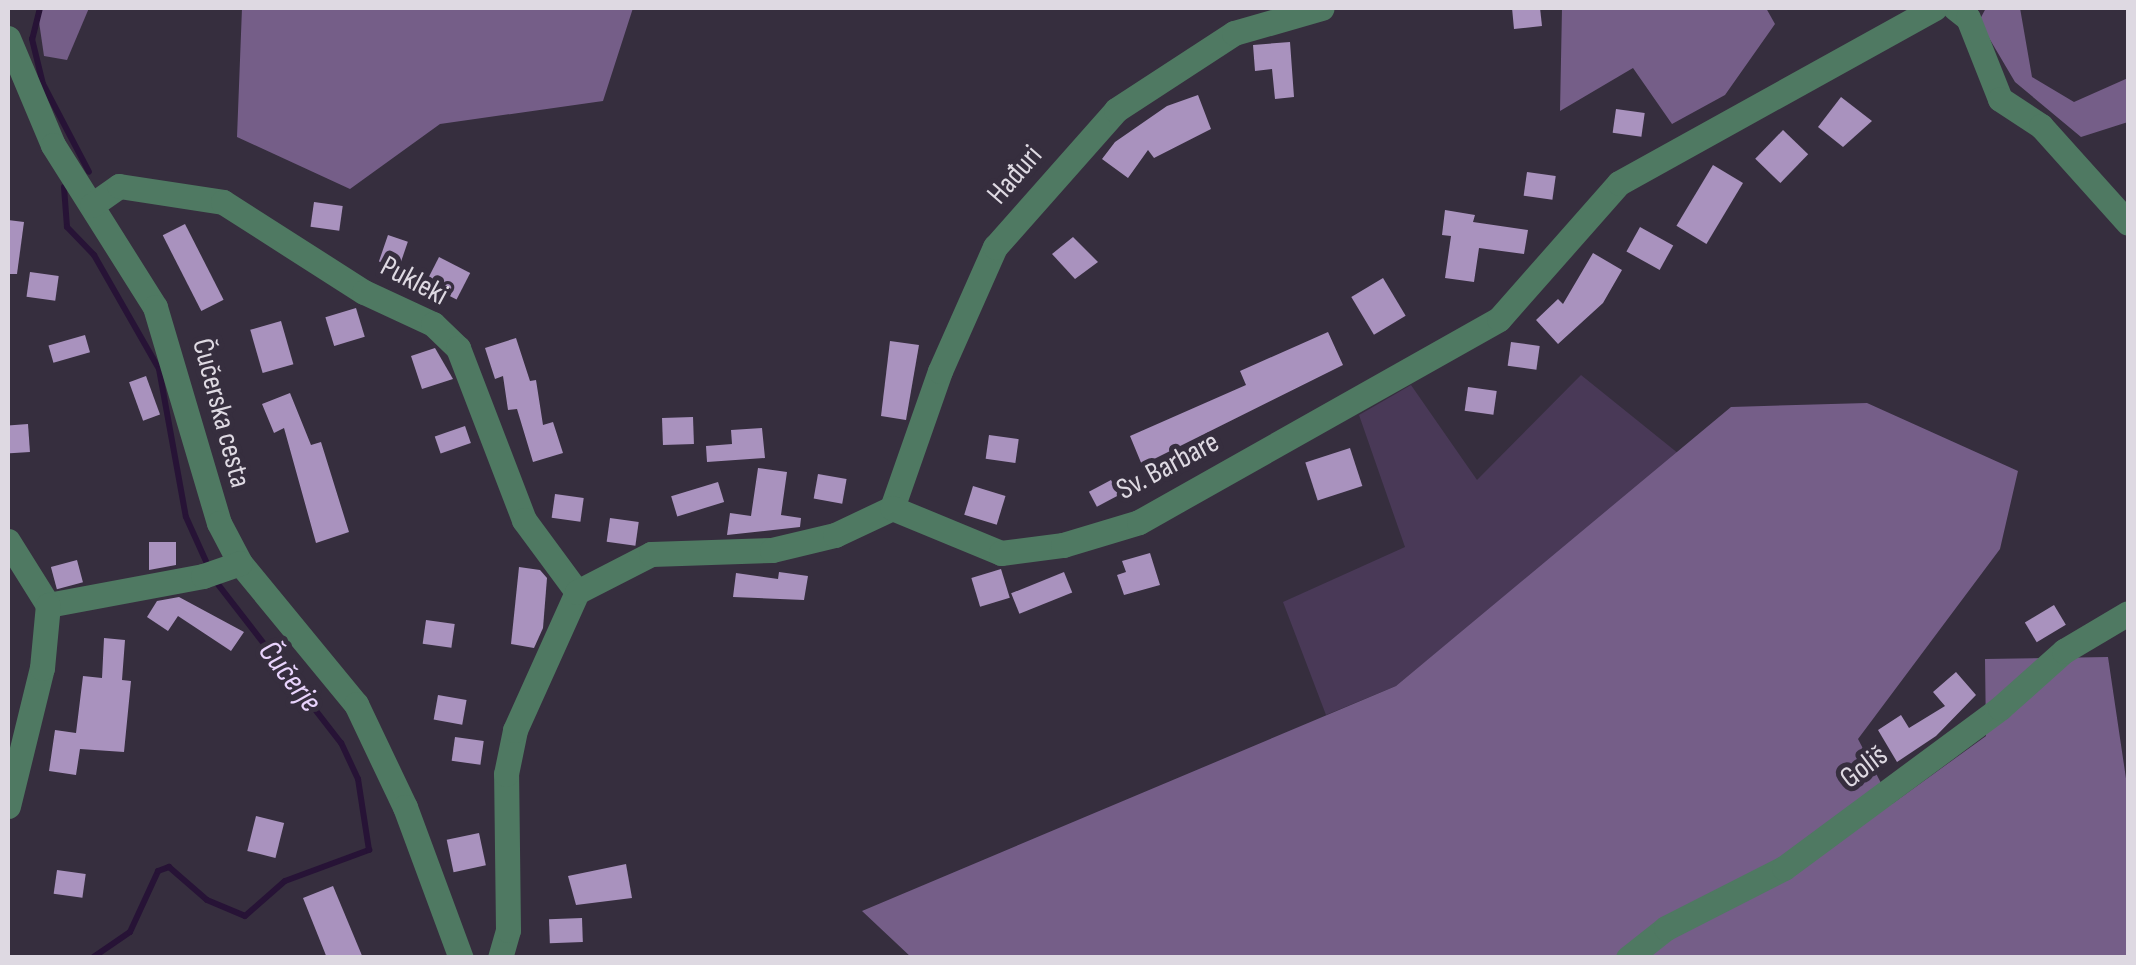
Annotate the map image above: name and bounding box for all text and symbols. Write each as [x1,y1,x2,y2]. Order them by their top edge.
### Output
street label: Hađuri [980,138,1050,212]
street label: Pukleki [374,248,454,314]
street label: Čučerska cesta [184,335,258,491]
street label: Sv. Barbare [1111,424,1225,508]
water label: Čučerje [249,634,329,720]
street label: Goliš [1833,738,1895,796]

